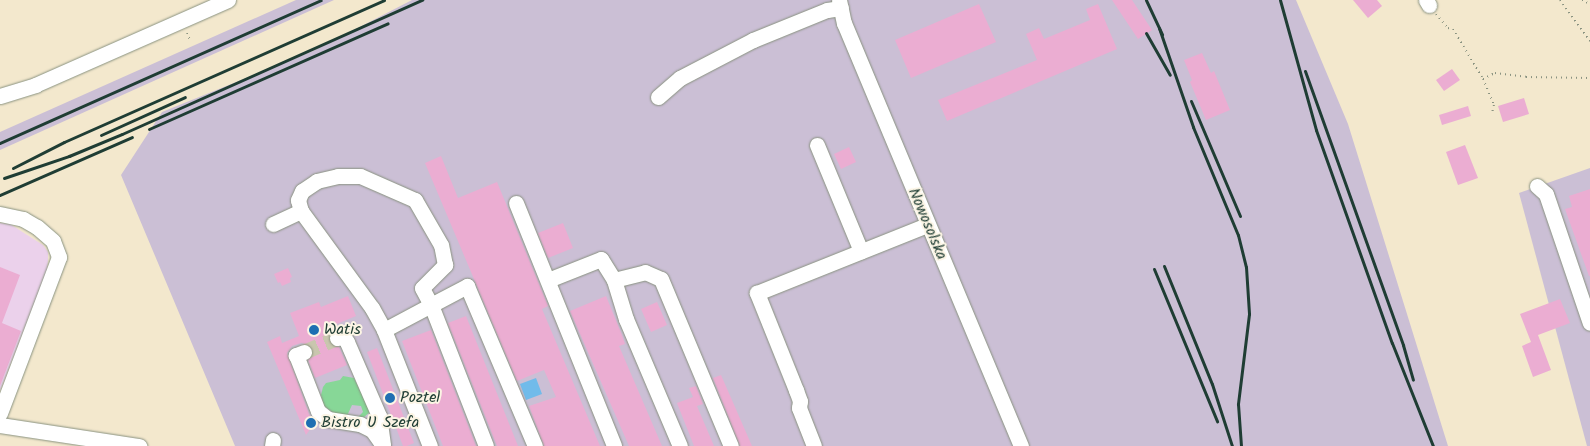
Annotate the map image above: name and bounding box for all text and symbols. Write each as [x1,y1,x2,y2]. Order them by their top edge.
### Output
street label: Nowosolska [903,185,951,263]
place label: Watis [324,320,361,340]
marker: Watis [308,324,320,336]
place label: Poztel [400,388,440,408]
marker: Poztel [384,392,396,404]
place label: Bistro U Szefa [321,413,419,433]
marker: Bistro U Szefa [305,417,317,429]

